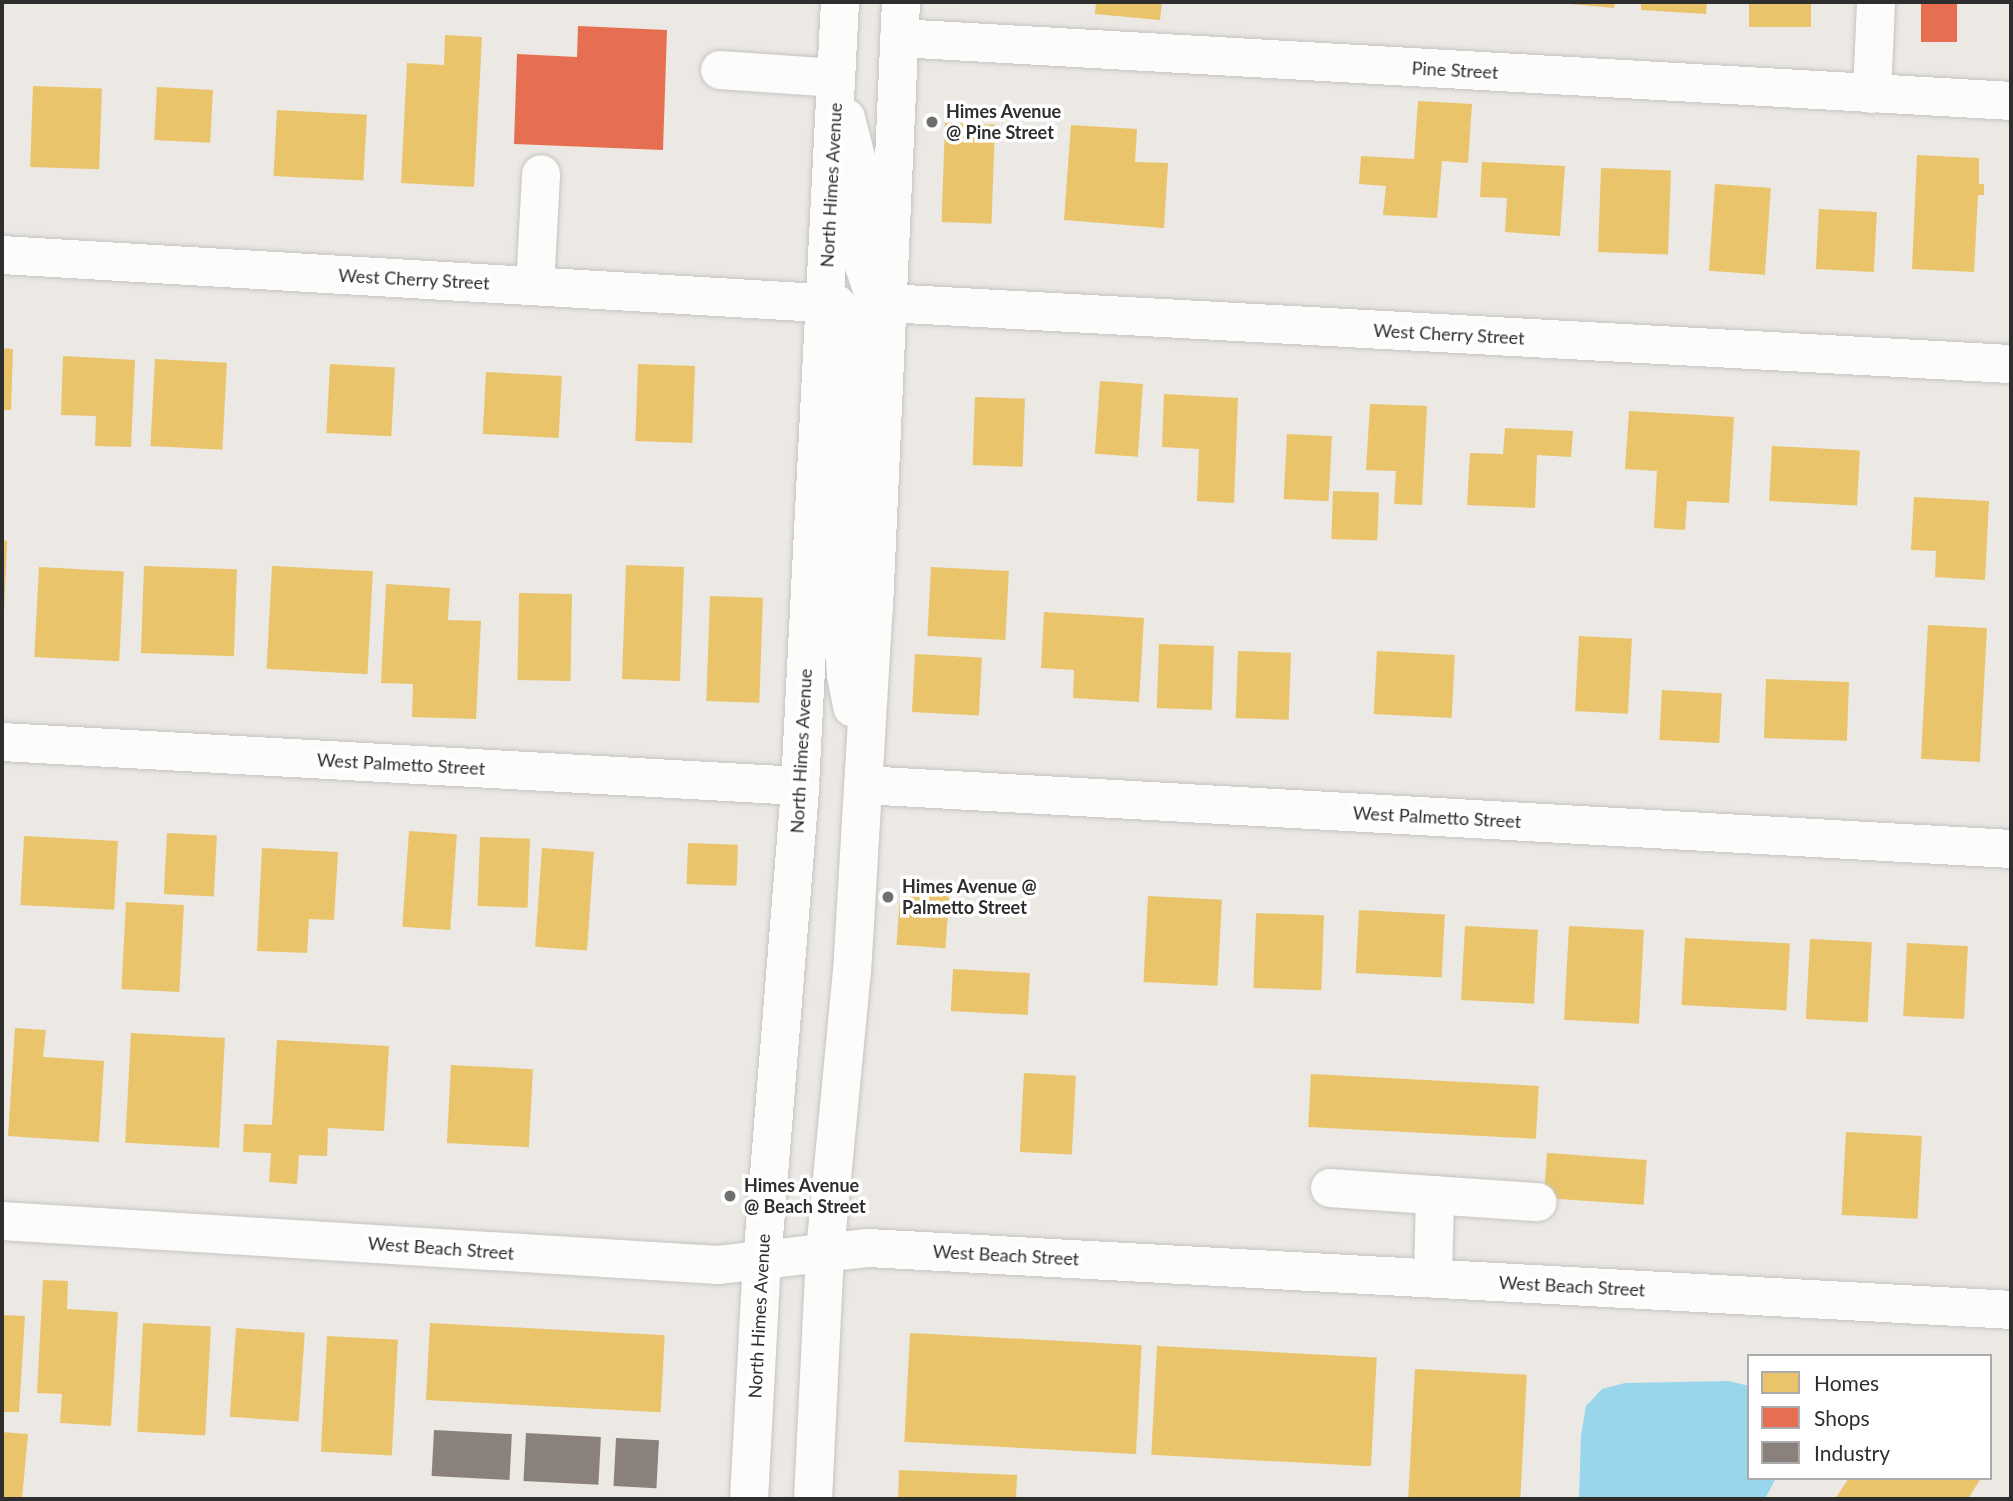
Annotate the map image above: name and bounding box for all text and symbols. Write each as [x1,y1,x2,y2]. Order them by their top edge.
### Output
street label: Pine Street [1411,57,1499,83]
place label: Himes Avenue @ Pine Street [946,101,1062,144]
street label: North Himes Avenue [816,102,846,268]
marker: Himes Avenue @ Pine Street [924,114,940,130]
street label: West Cherry Street [338,264,490,294]
street label: West Cherry Street [1373,319,1525,349]
street label: North Himes Avenue [786,668,816,834]
street label: West Palmetto Street [316,749,486,779]
street label: West Palmetto Street [1352,802,1522,832]
place label: Himes Avenue @ Palmetto Street [902,876,1037,918]
marker: Himes Avenue @ Palmetto Street [880,889,896,905]
place label: Himes Avenue @ Beach Street [744,1175,866,1218]
marker: Himes Avenue @ Beach Street [722,1188,738,1204]
street label: West Beach Street [367,1232,515,1264]
street label: North Himes Avenue [744,1233,774,1399]
street label: West Beach Street [932,1240,1080,1270]
street label: West Beach Street [1498,1271,1646,1301]
legend [1747,1354,1992,1480]
text: Homes [1814,1370,1879,1395]
text: Shops [1814,1405,1870,1430]
text: Industry [1814,1440,1890,1465]

